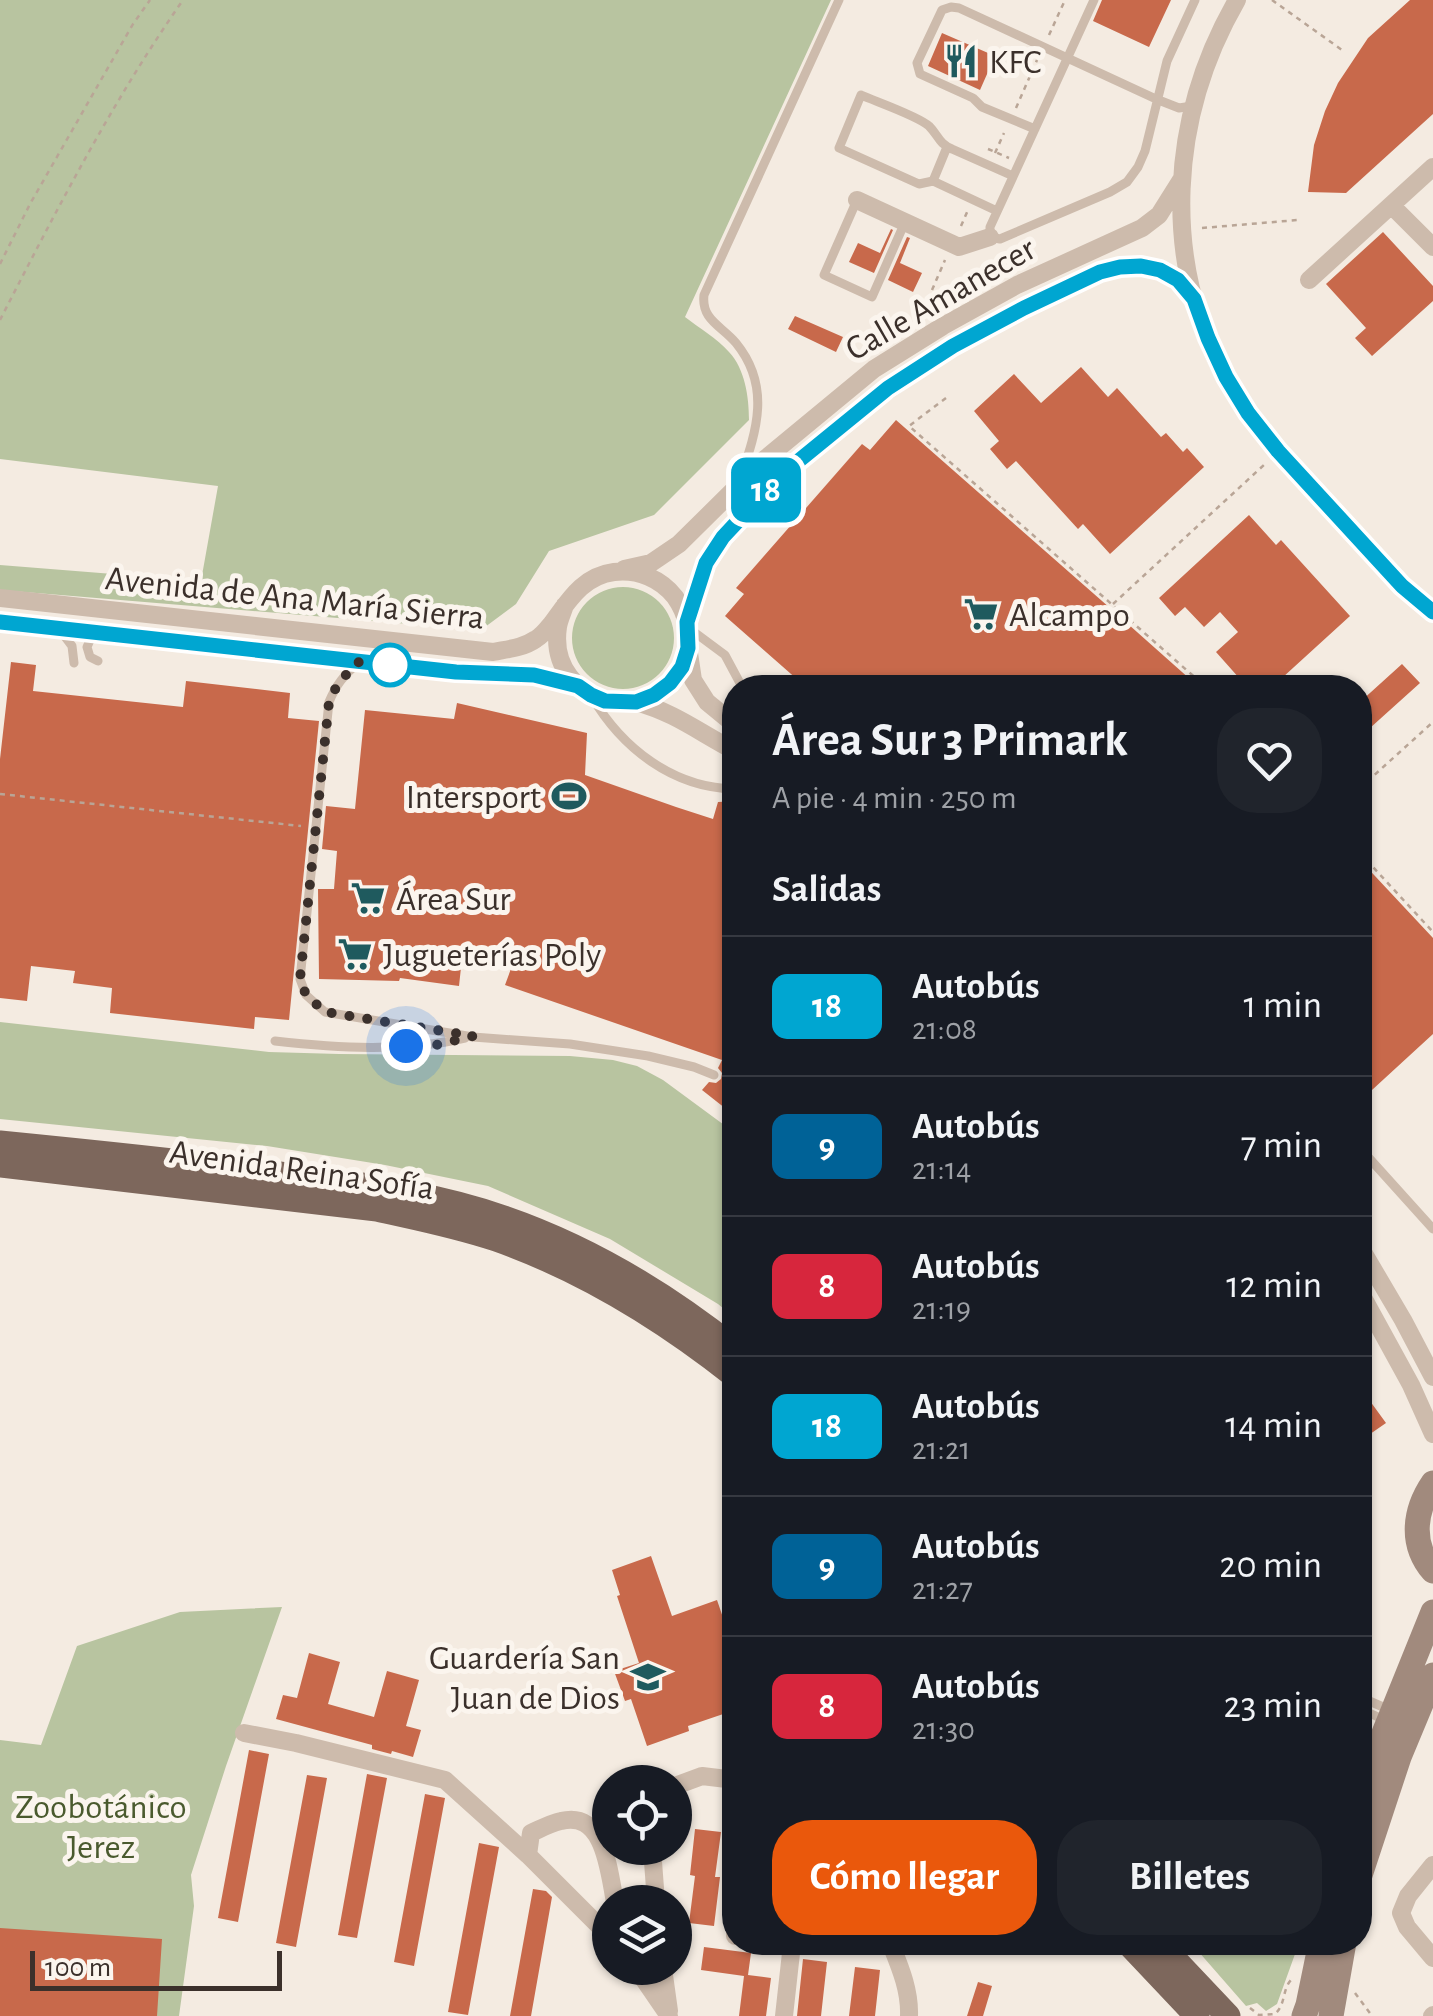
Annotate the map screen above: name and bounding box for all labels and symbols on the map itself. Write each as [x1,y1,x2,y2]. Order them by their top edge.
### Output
restaurant icon: KFC [942,42,980,80]
place label: KFC [989,45,1042,80]
street label: Calle Amanecer [840,231,1042,368]
line badge: 18 [721,458,811,522]
street label: Avenida de Ana María Sierra [104,561,486,636]
supermarket icon: Alcampo [962,595,1000,633]
place label: Alcampo [1009,598,1130,633]
unlabelled marker [369,644,411,686]
sports icon: Intersport [550,777,588,815]
place label: Intersport [406,780,541,815]
supermarket icon: Área Sur [349,879,387,917]
place label: Área Sur [396,880,511,917]
supermarket icon: Jugueterías Poly [336,935,374,973]
place label: Jugueterías Poly [383,938,601,973]
your location [381,1021,431,1071]
street label: Avenida Reina Sofía [167,1135,436,1206]
place label: Guardería San Juan de Dios [429,1641,620,1716]
school or university icon: Guardería San Juan de Dios [629,1658,667,1696]
park label: Zoobotánico Jerez [15,1790,187,1865]
scale bar [30,1946,282,1990]

